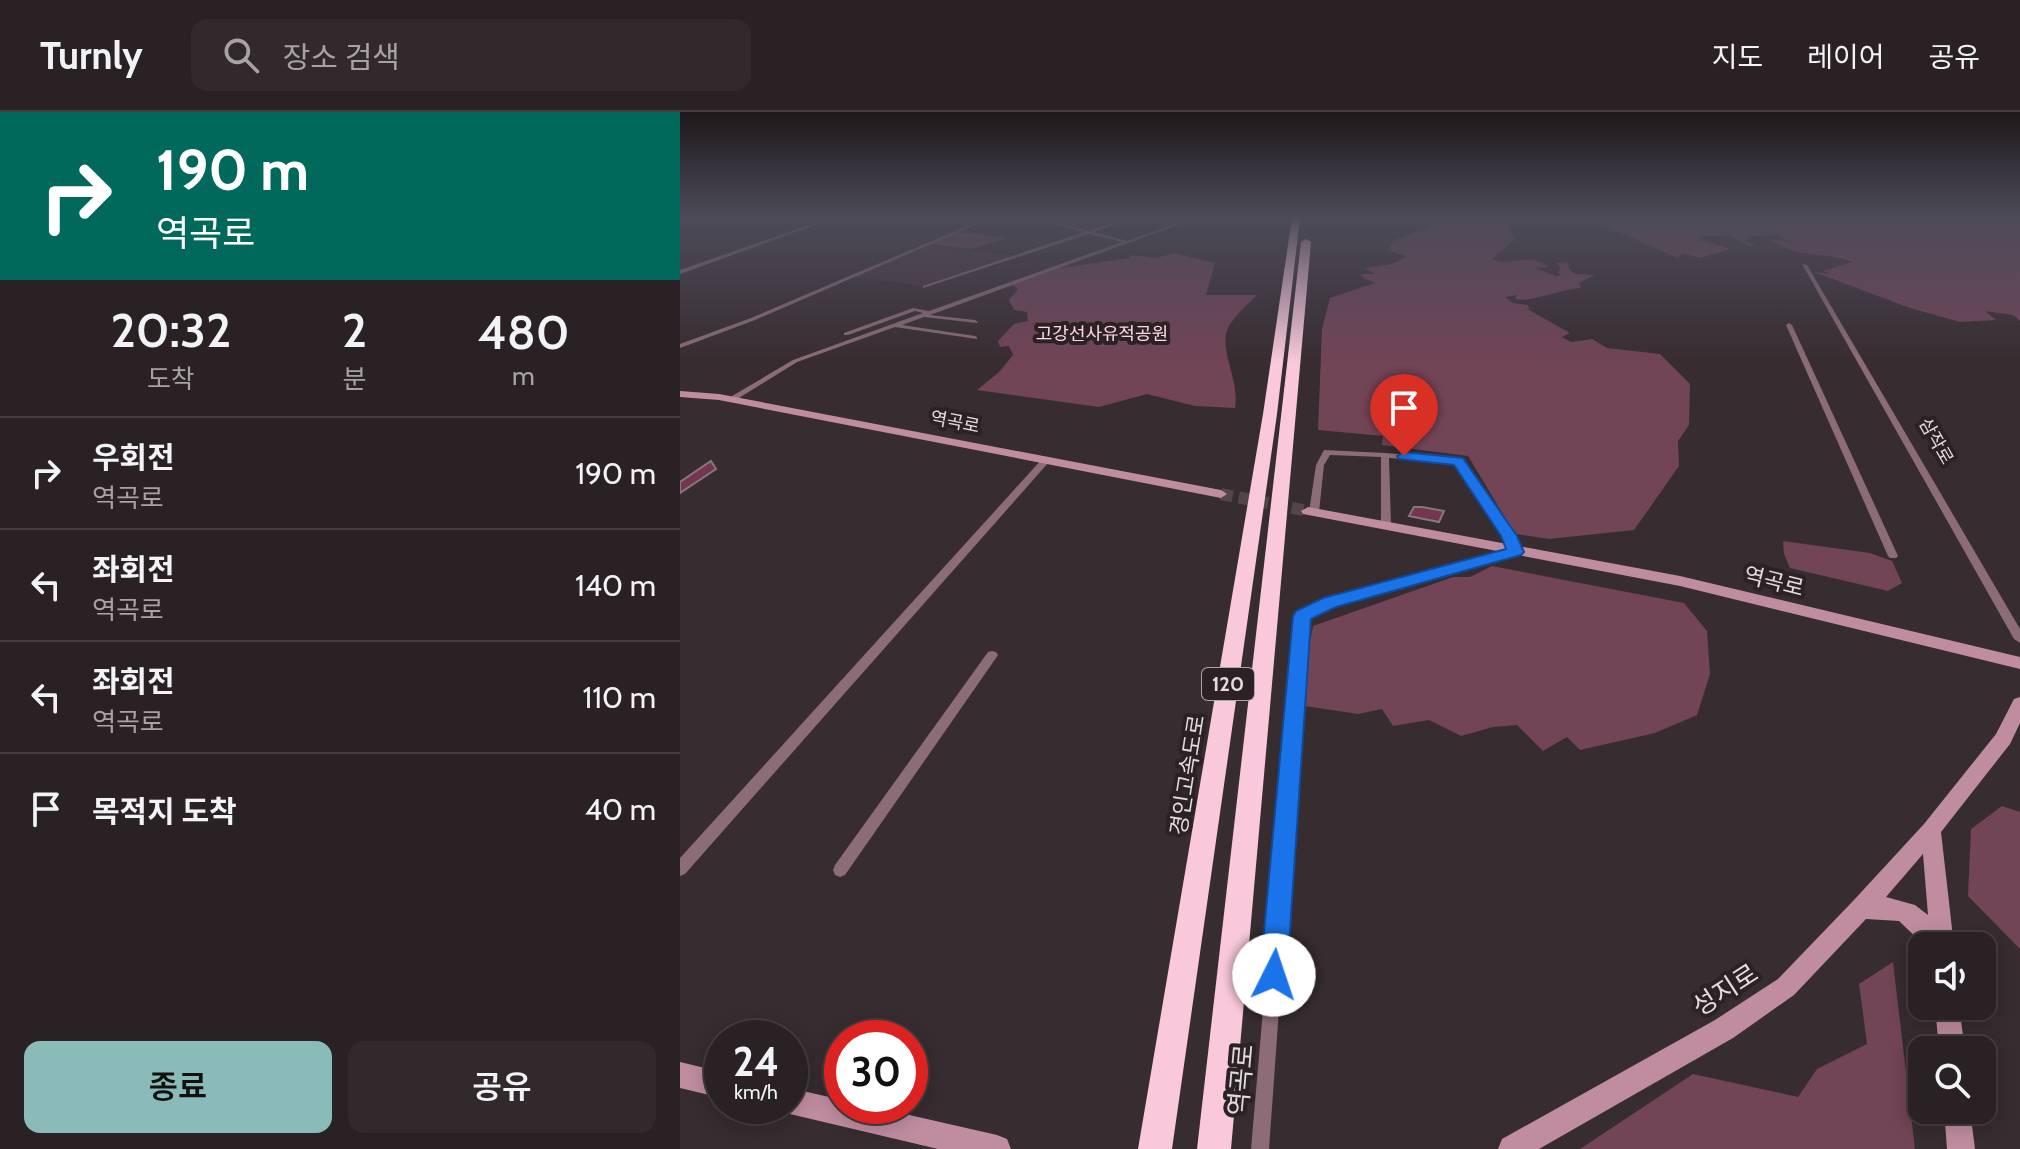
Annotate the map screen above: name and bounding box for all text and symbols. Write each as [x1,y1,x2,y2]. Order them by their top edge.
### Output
search box [191,19,751,91]
text: Turnly [40,32,143,79]
icon: search [219,33,263,77]
text: 장소 검색 [283,39,400,76]
text: 지도 [1712,40,1763,74]
text: 레이어 [1807,40,1884,74]
text: 공유 [1928,40,1980,74]
text: 190 m [156,136,309,204]
icon: right [24,144,128,248]
text: 역곡로 [156,211,255,255]
text: 20:32 [111,301,231,359]
text: 2 [342,301,367,359]
text: 480 [478,303,569,361]
park label: 고강선사유적공원 [1036,323,1168,345]
text: m [512,360,535,392]
text: 도착 [147,363,195,395]
text: 분 [342,363,366,395]
pin [1370,374,1438,456]
icon: arrive [1382,386,1426,430]
street label: 역곡로 [929,406,981,438]
street label: 삼작로 [1914,414,1958,468]
text: 우회전 [92,439,175,476]
icon: right [24,451,68,495]
text: 190 m [575,455,656,492]
text: 역곡로 [92,482,164,514]
text: 좌회전 [92,551,175,588]
street label: 역곡로 [1741,561,1807,602]
icon: left [24,563,68,607]
text: 140 m [575,567,656,604]
text: 역곡로 [92,594,164,626]
text: 좌회전 [92,663,175,700]
road number: 120 [1202,668,1254,700]
icon: left [24,675,68,719]
text: 110 m [582,679,656,716]
text: 역곡로 [92,706,164,738]
street label: 경인고속도로 [1165,713,1210,837]
icon: arrive [24,787,68,831]
text: 40 m [585,791,656,828]
text: 목적지 도착 [92,793,237,830]
map controls [1908,932,1996,1124]
button: sound [1908,932,1996,1020]
position arrow [1232,933,1316,1017]
street label: 성지로 [1686,957,1764,1023]
speed limit sign: 30 [824,1020,928,1124]
button: search [1908,1036,1996,1124]
text: 24 [733,1037,779,1086]
button: 종료 [24,1041,332,1133]
button: 공유 [348,1041,656,1133]
street label: 역곡로 [1222,1043,1260,1117]
text: km/h [734,1080,778,1104]

